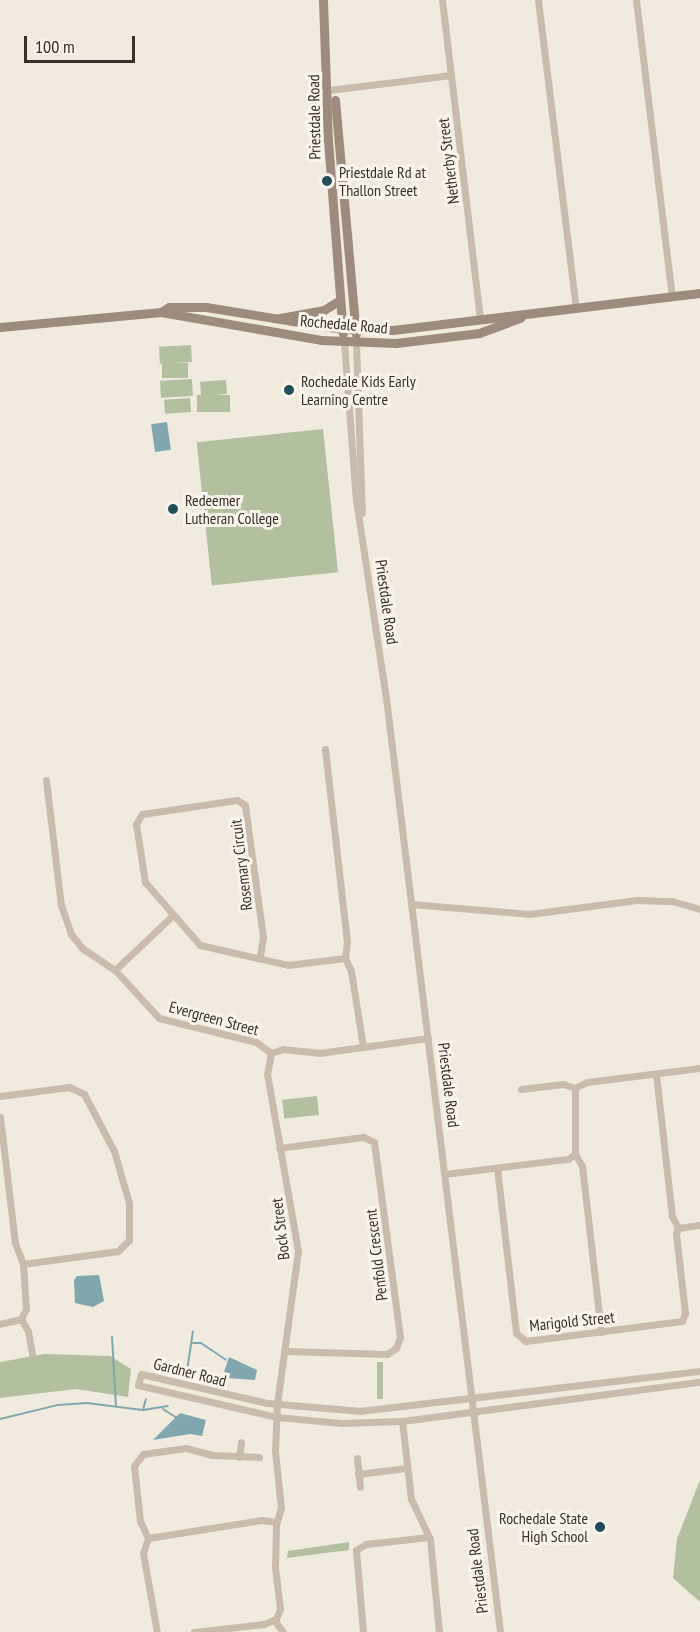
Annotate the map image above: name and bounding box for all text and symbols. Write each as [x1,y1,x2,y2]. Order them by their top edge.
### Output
scale bar [27,24,138,62]
text: 100 m [35,35,75,58]
street label: Priestdale Road [304,74,324,160]
street label: Netherby Street [433,117,463,205]
place label: Priestdale Rd at Thallon Street [339,162,426,200]
marker: Priestdale Rd at Thallon Street [320,174,334,188]
street label: Rochedale Road [299,311,389,337]
place label: Rochedale Kids Early Learning Centre [301,371,416,409]
marker: Rochedale Kids Early Learning Centre [282,383,296,397]
place label: Redeemer Lutheran College [185,490,279,528]
marker: Redeemer Lutheran College [166,502,180,516]
street label: Priestdale Road [372,558,402,646]
street label: Rosemary Circuit [226,818,256,912]
street label: Evergreen Street [167,997,261,1039]
street label: Priestdale Road [434,1041,464,1129]
street label: Bock Street [267,1197,293,1261]
street label: Penfold Crescent [361,1208,391,1302]
street label: Marigold Street [529,1307,615,1335]
street label: Gardner Road [152,1354,228,1390]
place label: Rochedale State High School [499,1508,588,1546]
marker: Rochedale State High School [593,1520,607,1534]
street label: Priestdale Road [462,1527,492,1615]

